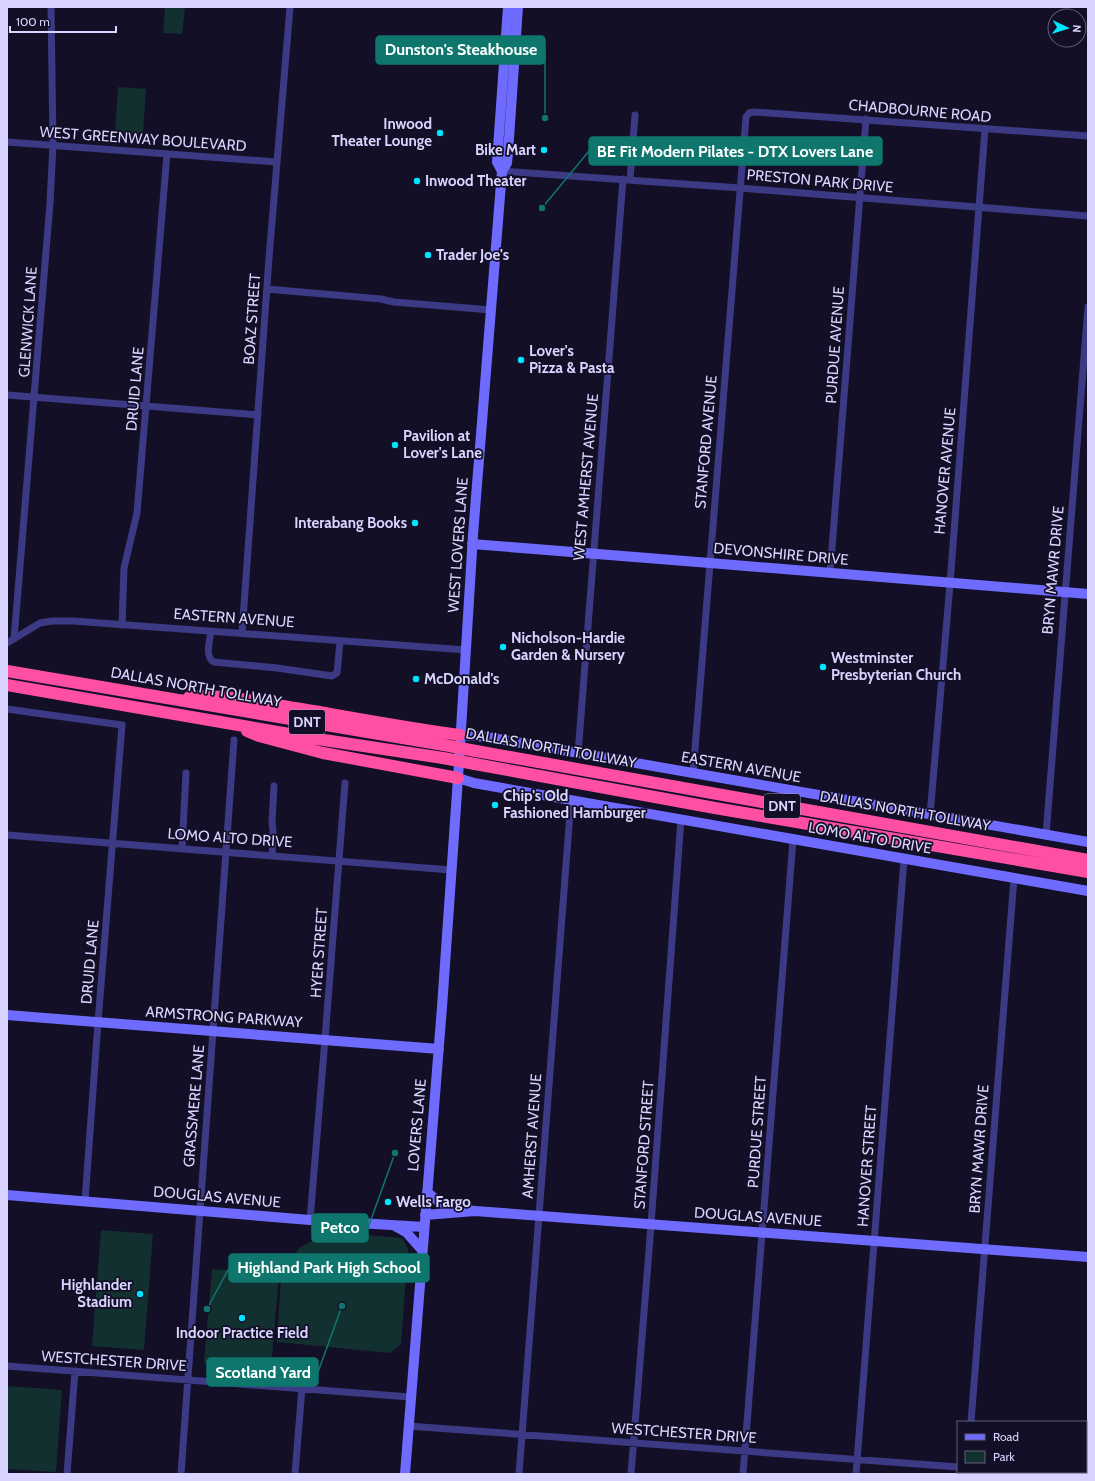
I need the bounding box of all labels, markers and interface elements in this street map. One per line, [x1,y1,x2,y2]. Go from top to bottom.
scale bar [10,8,116,34]
north arrow [1047,8,1087,48]
text: 100 m [16,14,50,29]
text: N [1070,24,1084,33]
callout: Dunston's Steakhouse [376,36,545,64]
text: Dunston's Steakhouse [385,40,537,59]
street label: CHADBOURNE ROAD [848,96,992,126]
place label: Inwood Theater Lounge [332,115,432,150]
street label: WEST GREENWAY BOULEVARD [39,123,247,155]
marker: Inwood Theater Lounge [435,128,445,138]
callout: BE Fit Modern Pilates - DTX Lovers Lane [589,137,882,165]
place label: Bike Mart [475,141,536,159]
text: BE Fit Modern Pilates - DTX Lovers Lane [597,142,873,161]
marker: Bike Mart [539,145,549,155]
street label: PRESTON PARK DRIVE [746,166,894,196]
place label: Inwood Theater [425,172,527,190]
marker: Inwood Theater [412,176,422,186]
place label: Trader Joe's [436,246,509,264]
marker: Trader Joe's [423,250,433,260]
street label: GLENWICK LANE [15,266,41,378]
street label: BOAZ STREET [240,273,264,365]
street label: PURDUE AVENUE [822,286,848,404]
place label: Lover's Pizza & Pasta [529,342,615,377]
street label: DRUID LANE [122,346,148,432]
marker: Lover's Pizza & Pasta [516,355,526,365]
street label: STANFORD AVENUE [691,374,721,510]
street label: WEST AMHERST AVENUE [570,393,602,561]
street label: HANOVER AVENUE [930,407,960,535]
place label: Pavilion at Lover's Lane [403,427,482,462]
marker: Pavilion at Lover's Lane [390,440,400,450]
street label: WEST LOVERS LANE [444,477,472,613]
street label: BRYN MAWR DRIVE [1038,505,1068,635]
place label: Interabang Books [294,514,407,532]
marker: Interabang Books [410,518,420,528]
street label: DEVONSHIRE DRIVE [713,539,849,569]
street label: EASTERN AVENUE [173,605,295,631]
place label: Nicholson-Hardie Garden & Nursery [511,629,626,664]
marker: Nicholson-Hardie Garden & Nursery [498,642,508,652]
place label: Westminster Presbyterian Church [831,649,961,684]
marker: Westminster Presbyterian Church [818,662,828,672]
street label: DALLAS NORTH TOLLWAY [109,663,283,711]
place label: McDonald's [424,670,499,688]
marker: McDonald's [411,674,421,684]
road number: DNT [289,710,325,734]
street label: DALLAS NORTH TOLLWAY [464,724,638,772]
street label: EASTERN AVENUE [680,748,802,786]
place label: Chip's Old Fashioned Hamburger [503,787,646,822]
street label: DALLAS NORTH TOLLWAY [818,787,992,835]
road number: DNT [764,794,800,818]
marker: Chip's Old Fashioned Hamburger [490,800,500,810]
street label: LOMO ALTO DRIVE [807,818,933,858]
street label: LOMO ALTO DRIVE [167,825,293,851]
street label: HYER STREET [307,907,331,999]
street label: DRUID LANE [77,919,103,1005]
street label: ARMSTRONG PARKWAY [145,1003,303,1031]
street label: GRASSMERE LANE [180,1044,208,1168]
street label: AMHERST AVENUE [519,1073,545,1199]
street label: PURDUE STREET [744,1075,770,1189]
street label: LOVERS LANE [404,1078,430,1172]
street label: STANFORD STREET [631,1080,657,1210]
street label: BRYN MAWR DRIVE [966,1084,992,1214]
street label: HANOVER STREET [854,1104,880,1228]
street label: DOUGLAS AVENUE [152,1182,282,1212]
place label: Wells Fargo [396,1193,471,1211]
marker: Wells Fargo [383,1197,393,1207]
street label: DOUGLAS AVENUE [694,1204,822,1230]
callout: Petco [312,1214,368,1242]
text: Petco [320,1218,360,1237]
callout: Highland Park High School [229,1254,429,1282]
text: Highland Park High School [237,1258,421,1277]
place label: Highlander Stadium [61,1276,132,1311]
marker: Highlander Stadium [135,1289,145,1299]
marker: Indoor Practice Field [237,1313,247,1323]
place label: Indoor Practice Field [176,1324,308,1342]
street label: WESTCHESTER DRIVE [41,1347,187,1375]
callout: Scotland Yard [207,1358,318,1386]
text: Scotland Yard [215,1363,311,1382]
street label: WESTCHESTER DRIVE [611,1419,757,1447]
legend [957,1421,1087,1473]
text: Road [993,1429,1019,1444]
text: Park [993,1449,1015,1464]

